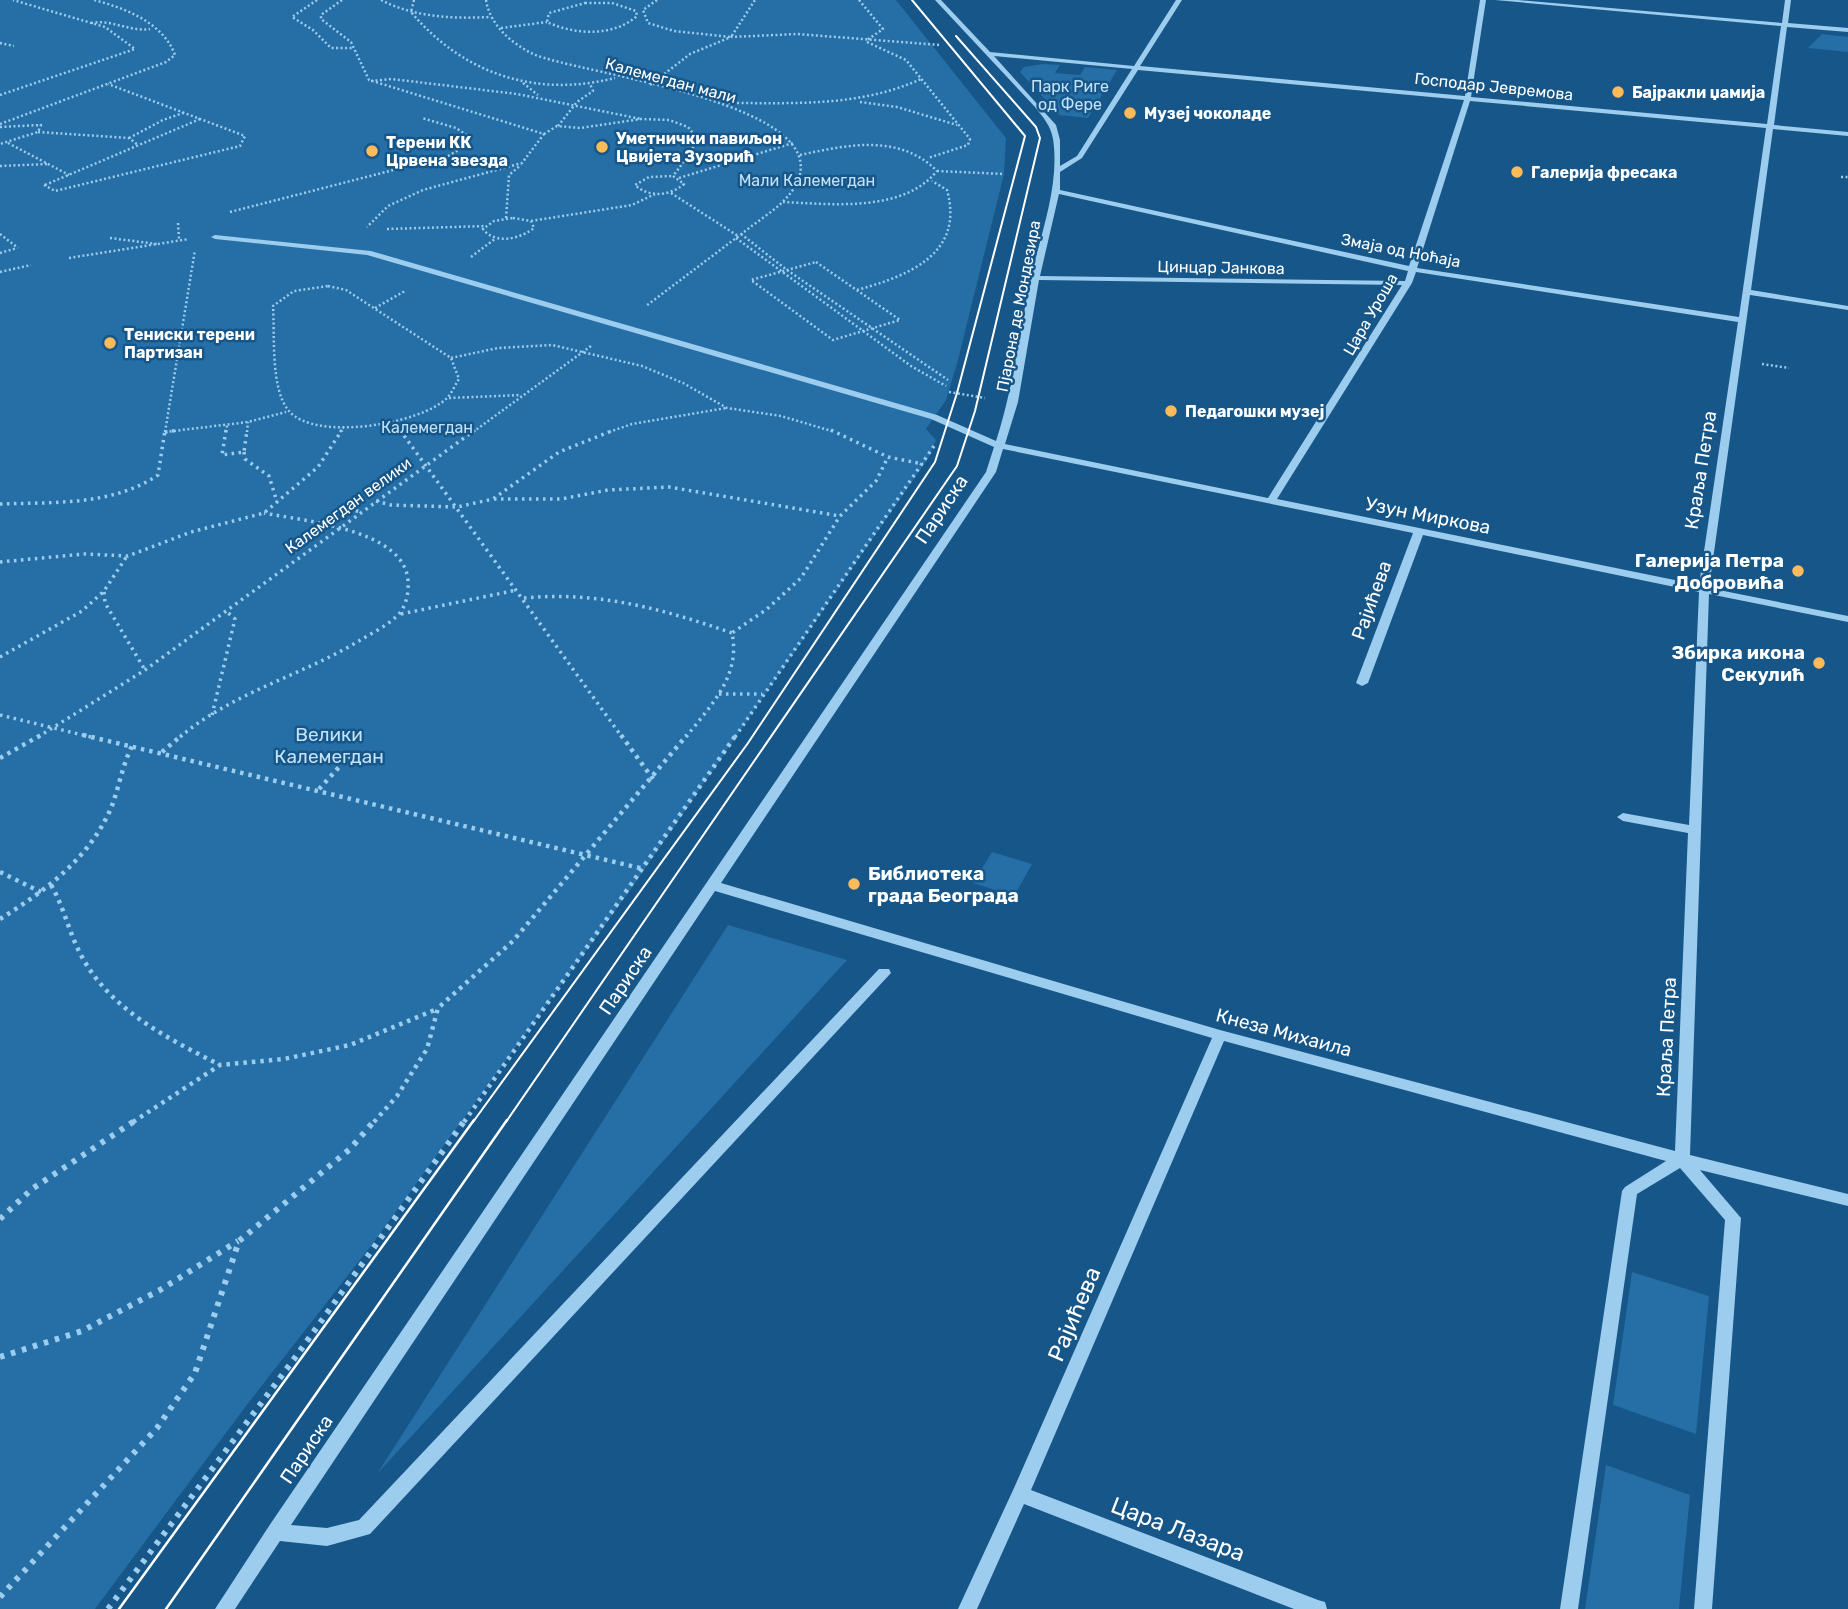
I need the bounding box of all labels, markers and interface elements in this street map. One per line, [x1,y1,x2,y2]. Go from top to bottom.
street label: Калемегдан мали [603,54,738,107]
street label: Господар Јевремова [1414,69,1574,104]
park label: Парк Риге од Фере [1031,77,1109,114]
place label: Бајракли џамија [1632,83,1765,102]
marker: Бајракли џамија [1610,84,1626,100]
place label: Музеј чоколаде [1144,104,1271,123]
marker: Музеј чоколаде [1122,105,1138,121]
place label: Уметнички павиљон Цвијета Зузорић [616,129,782,166]
place label: Терени КК Црвена звезда [386,133,508,170]
marker: Уметнички павиљон Цвијета Зузорић [594,139,610,155]
marker: Терени КК Црвена звезда [364,143,380,159]
place label: Галерија фресака [1531,163,1678,182]
marker: Галерија фресака [1509,164,1525,180]
park label: Мали Калемегдан [739,171,875,190]
street label: Пјарона де Мондезира [993,219,1044,394]
street label: Змаја од Ноћаја [1340,230,1462,271]
street label: Цинцар Јанкова [1157,257,1285,278]
street label: Цара Уроша [1339,270,1402,359]
place label: Тениски терени Партизан [124,325,255,362]
marker: Тениски терени Партизан [102,335,118,351]
place label: Педагошки музеј [1185,402,1324,421]
marker: Педагошки музеј [1163,403,1179,419]
street label: Краља Петра [1680,409,1721,531]
park label: Калемегдан [381,418,473,437]
street label: Калемегдан велики [281,453,415,558]
street label: Париска [910,470,973,548]
street label: Узун Миркова [1363,492,1493,539]
place label: Галерија Петра Добровића [1635,549,1784,594]
street label: Рајићева [1347,557,1396,643]
marker: Галерија Петра Добровића [1790,563,1806,579]
place label: Збирка икона Секулић [1672,641,1805,686]
marker: Збирка икона Секулић [1811,655,1827,671]
park label: Велики Калемегдан [274,723,384,768]
place label: Библиотека града Београда [868,862,1019,907]
marker: Библиотека града Београда [846,876,862,892]
street label: Париска [594,941,657,1019]
street label: Краља Петра [1652,977,1681,1097]
street label: Кнеза Михаила [1213,1003,1354,1062]
street label: Рајићева [1042,1263,1106,1365]
street label: Париска [275,1410,338,1488]
street label: Цара Лазара [1107,1491,1249,1567]

